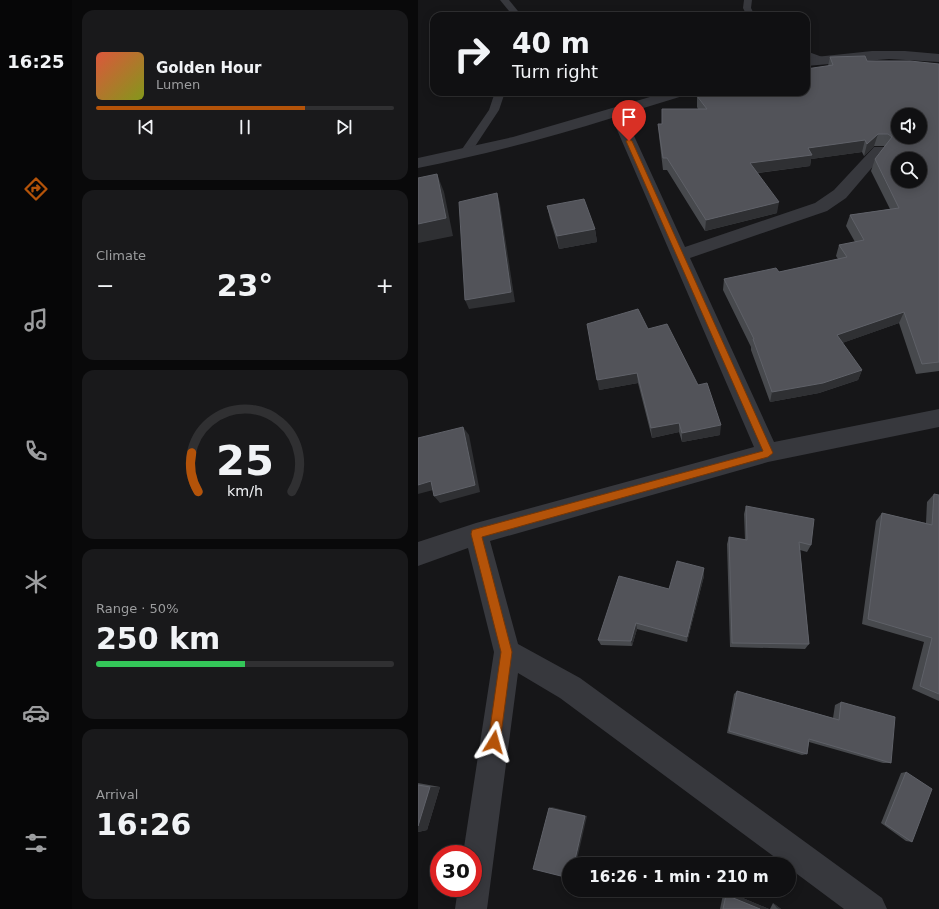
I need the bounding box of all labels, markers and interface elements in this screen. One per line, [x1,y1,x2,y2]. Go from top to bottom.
text: 40 m [512,27,590,60]
icon: right [446,28,498,80]
text: 16:25 [7,51,65,72]
text: Golden Hour [156,59,262,77]
text: Turn right [512,61,598,82]
text: Lumen [156,77,200,92]
pin [612,100,646,141]
icon: arrive [618,106,640,128]
map controls [891,108,927,188]
button: sound [891,108,927,144]
icon: previous [135,116,157,138]
icon: pause [234,116,256,138]
icon: next [333,116,355,138]
button: search [891,152,927,188]
icon: directions [22,175,50,203]
text: Climate [96,248,146,263]
text: 23° [217,268,273,303]
text: − [96,273,114,298]
text: + [376,273,394,298]
icon: music [22,306,50,334]
text: 25 [216,436,274,485]
icon: phone [22,437,50,465]
text: km/h [227,483,263,499]
icon: climate [22,568,50,596]
text: Range · 50% [96,601,179,616]
text: 250 km [96,621,220,656]
icon: car [22,699,50,727]
position arrow [473,721,515,763]
text: Arrival [96,787,138,802]
text: 16:26 [96,807,192,842]
icon: filters [22,829,50,857]
speed limit sign: 30 [430,845,482,897]
text: 16:26 · 1 min · 210 m [589,868,769,886]

